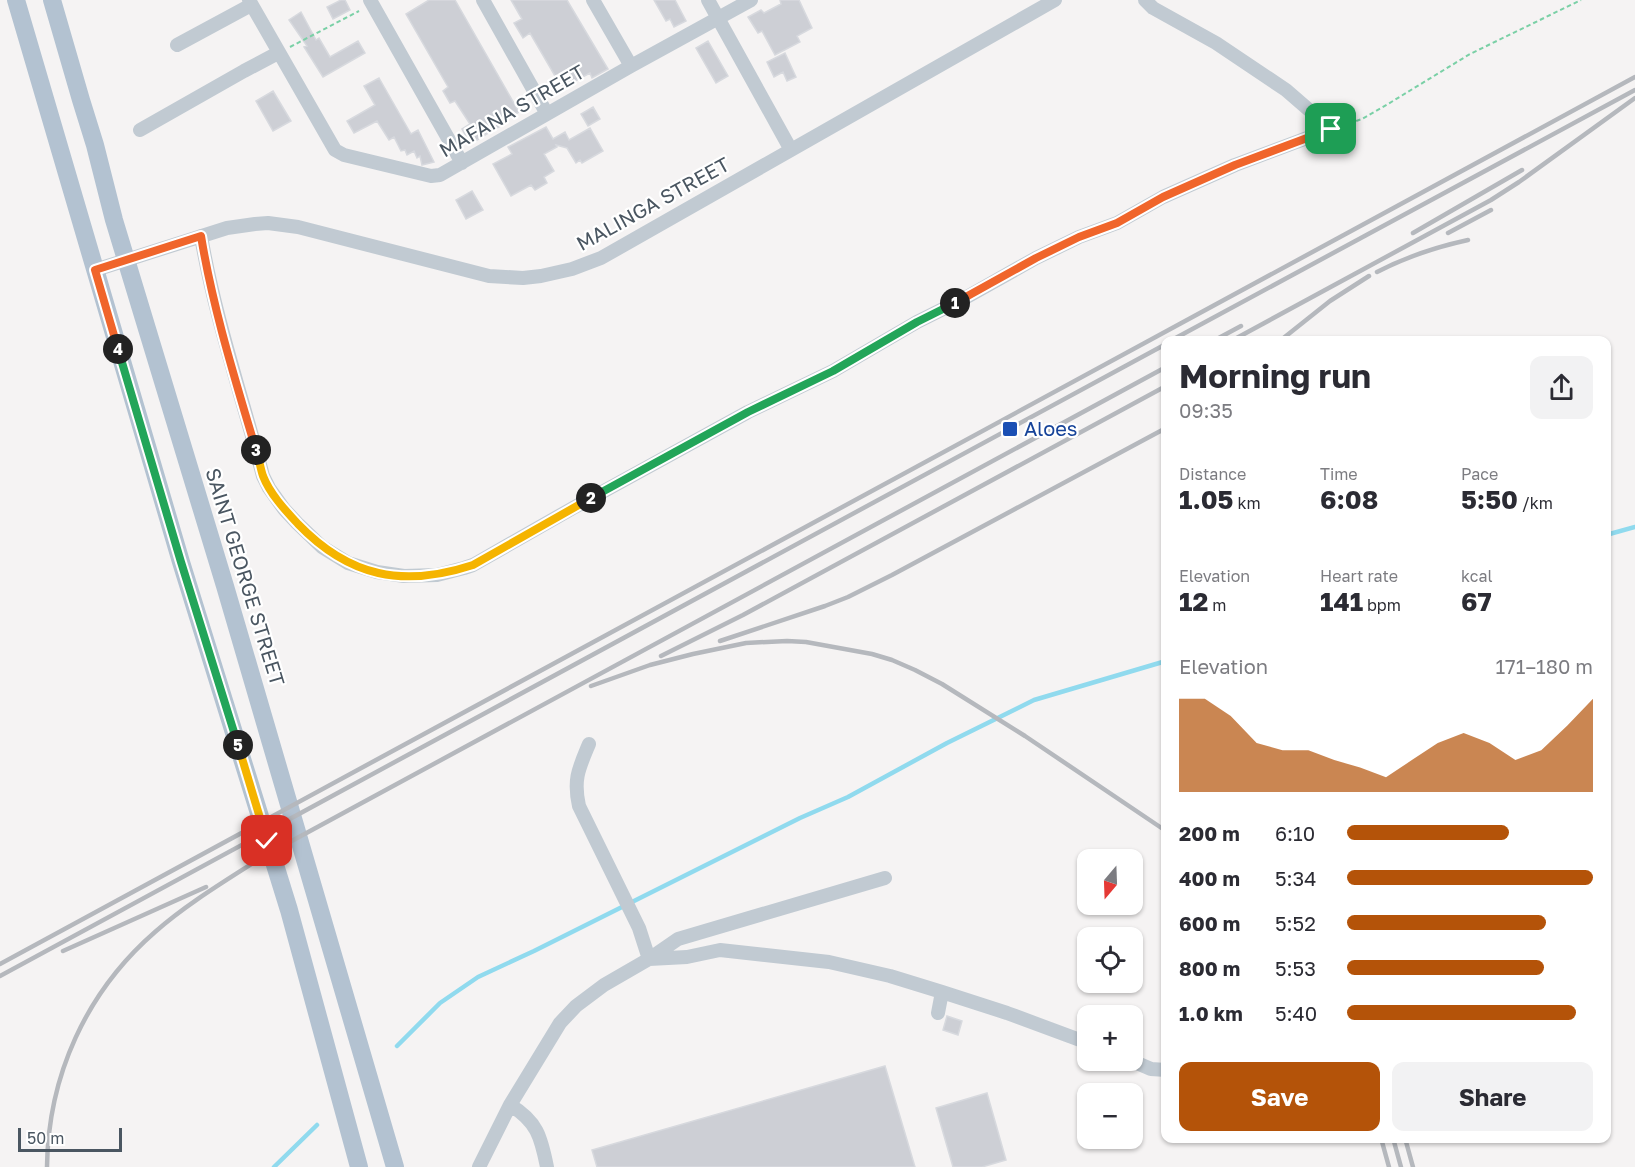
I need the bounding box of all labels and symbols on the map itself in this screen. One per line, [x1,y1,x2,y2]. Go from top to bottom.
street label: MAFANA STREET [435,59,588,162]
pin [1305,103,1356,154]
street label: MALINGA STREET [572,151,733,255]
pin: 1 [940,288,970,318]
pin: 4 [103,334,133,364]
place label: Aloes [1024,416,1077,440]
marker: Aloes [1001,420,1019,438]
pin: 3 [241,435,271,465]
street label: SAINT GEORGE STREET [201,465,291,688]
pin: 2 [576,483,606,513]
pin: 5 [223,730,253,760]
pin [241,815,292,866]
north arrow [1077,849,1143,915]
scale bar [18,1125,122,1152]

